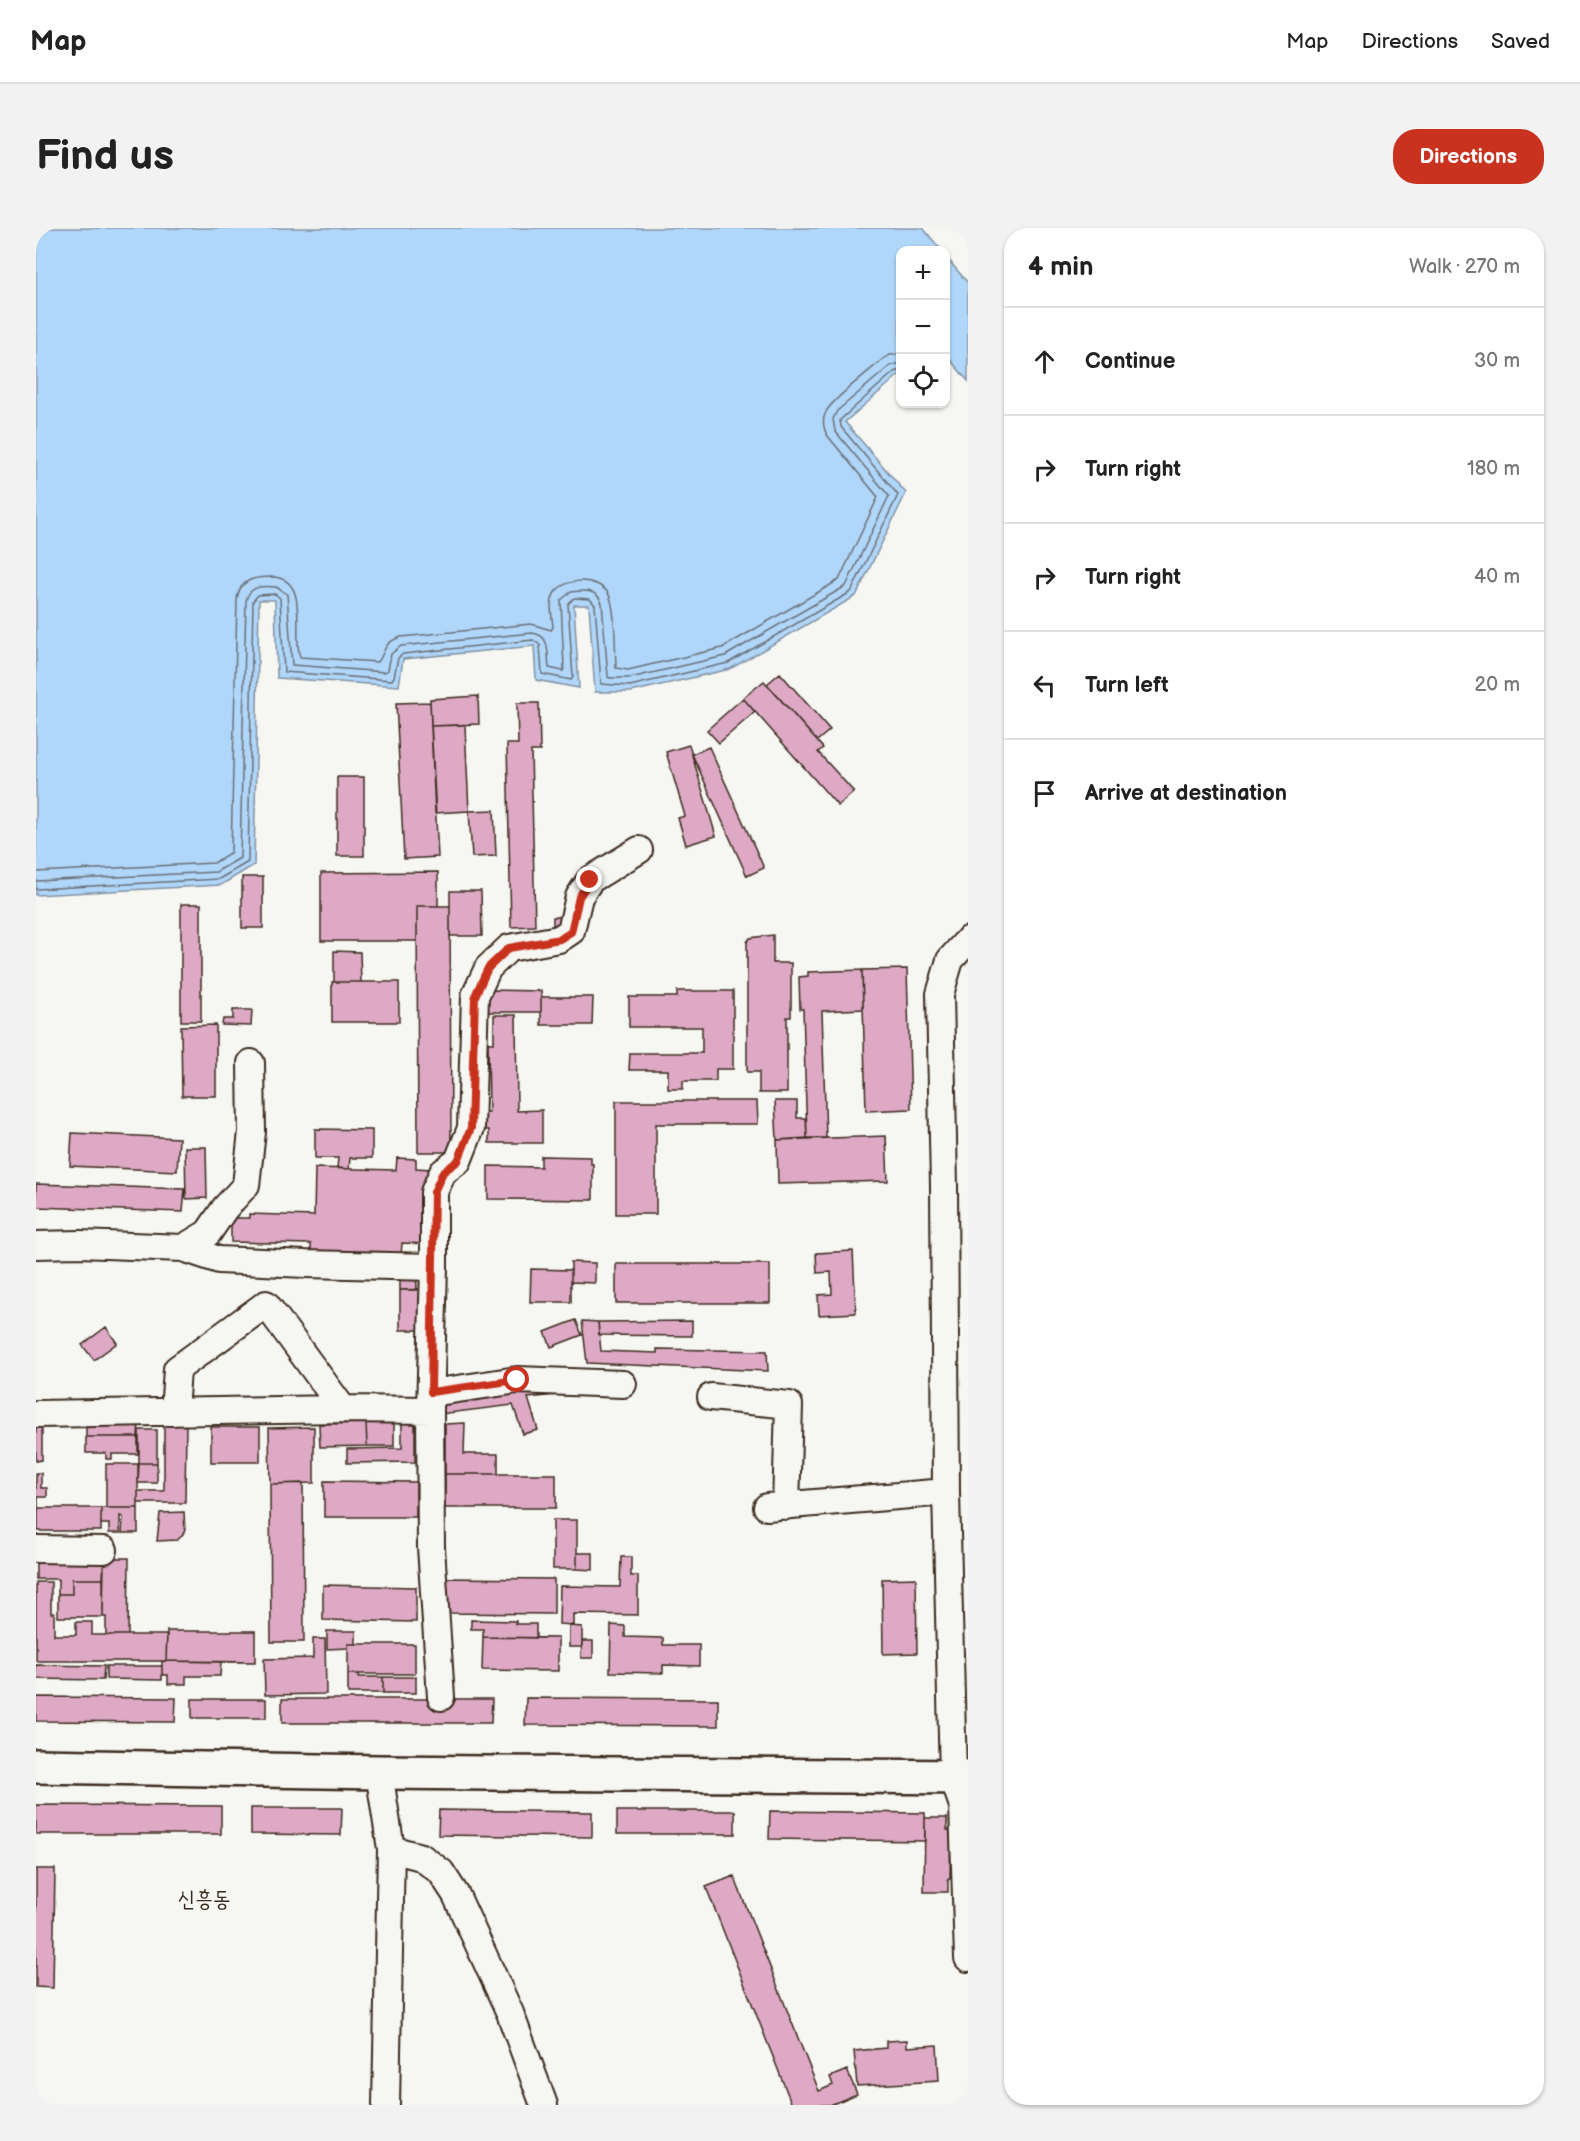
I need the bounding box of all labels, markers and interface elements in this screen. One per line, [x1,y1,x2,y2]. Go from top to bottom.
text: Map [30,25,86,58]
text: Map [1286,29,1329,54]
text: Directions [1362,29,1458,54]
text: Saved [1491,29,1550,54]
button: Directions [1393,129,1544,184]
text: Find us [36,131,174,182]
map controls [896,246,950,408]
button: + [896,246,950,300]
text: 4 min [1028,252,1093,283]
text: Walk · 270 m [1409,255,1520,279]
button: − [896,300,950,354]
icon: ahead [1028,345,1061,378]
text: Continue [1085,348,1175,375]
text: 30 m [1474,349,1520,373]
button: locate [896,354,950,408]
icon: right [1028,453,1061,486]
text: Turn right [1085,456,1181,483]
text: 180 m [1467,457,1520,481]
icon: right [1028,561,1061,594]
text: Turn right [1085,564,1181,591]
text: 40 m [1474,565,1520,589]
icon: left [1028,669,1061,702]
text: Turn left [1085,672,1169,699]
text: 20 m [1475,673,1520,697]
icon: arrive [1028,777,1061,810]
text: Arrive at destination [1085,780,1287,807]
route end [576,866,602,892]
route start [503,1366,529,1392]
district label: 신흥동 [177,1886,231,1913]

